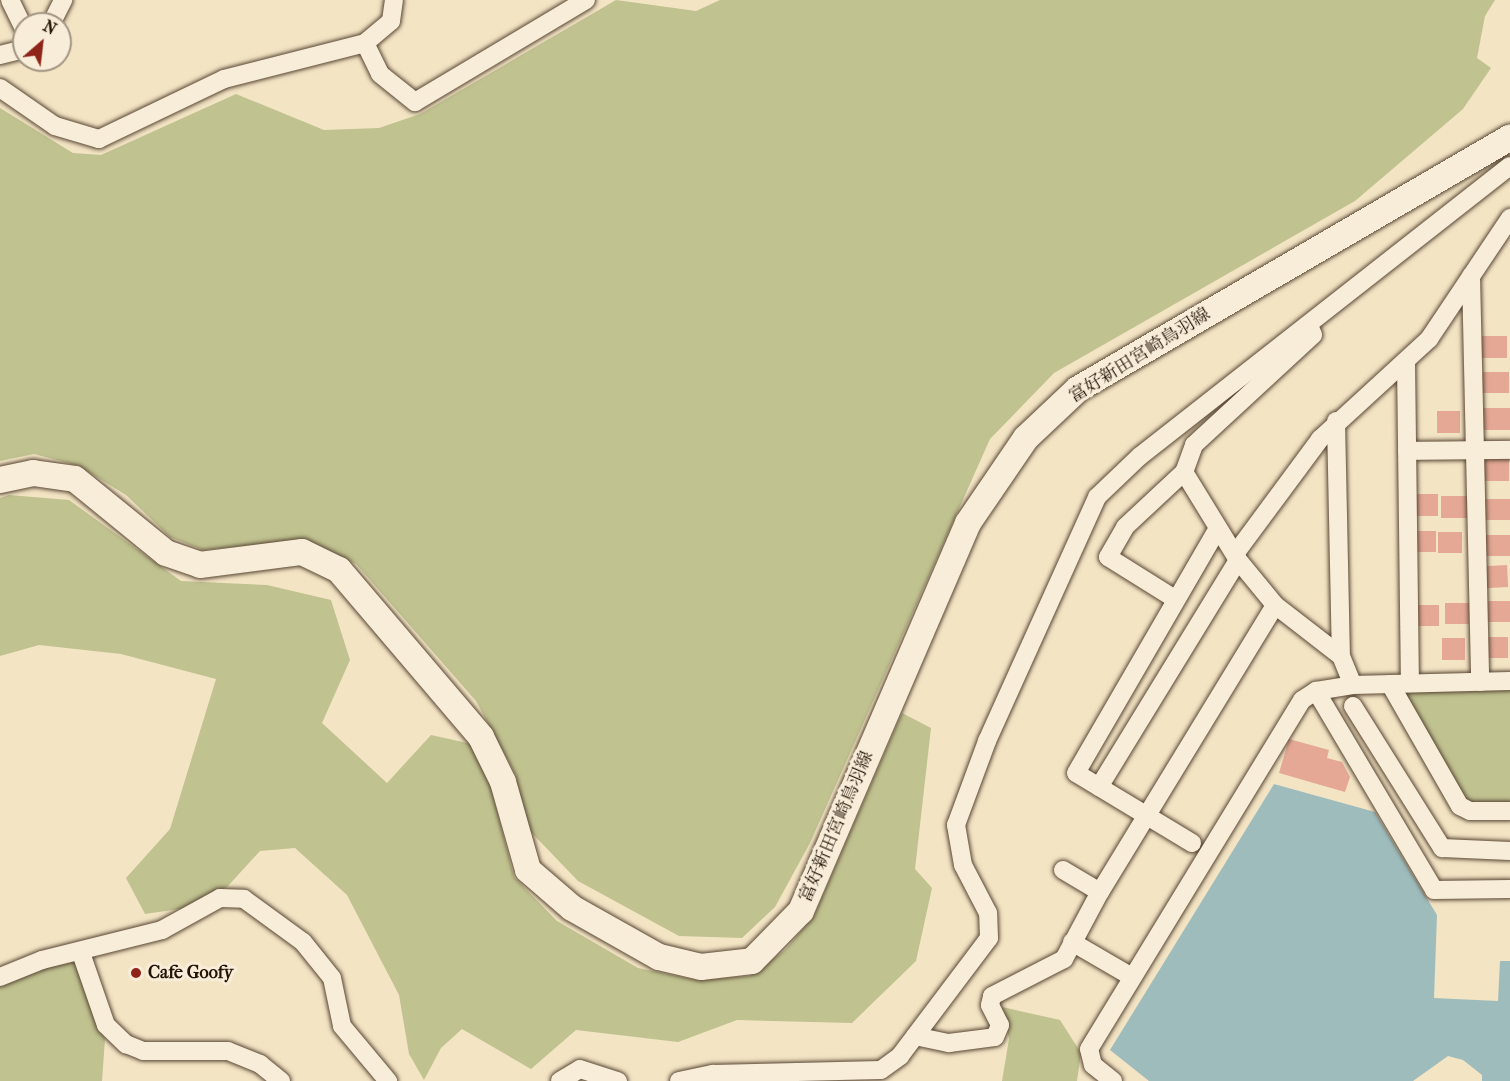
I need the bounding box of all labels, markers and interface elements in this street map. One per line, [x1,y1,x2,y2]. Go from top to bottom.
north arrow [12,12,72,72]
text: N [40,16,60,39]
street label: 富好新田宮崎鳥羽線 [1066,304,1214,408]
street label: 富好新田宮崎鳥羽線 [795,748,879,906]
place label: Cafe Goofy [148,962,233,984]
marker: Cafe Goofy [129,966,143,980]

